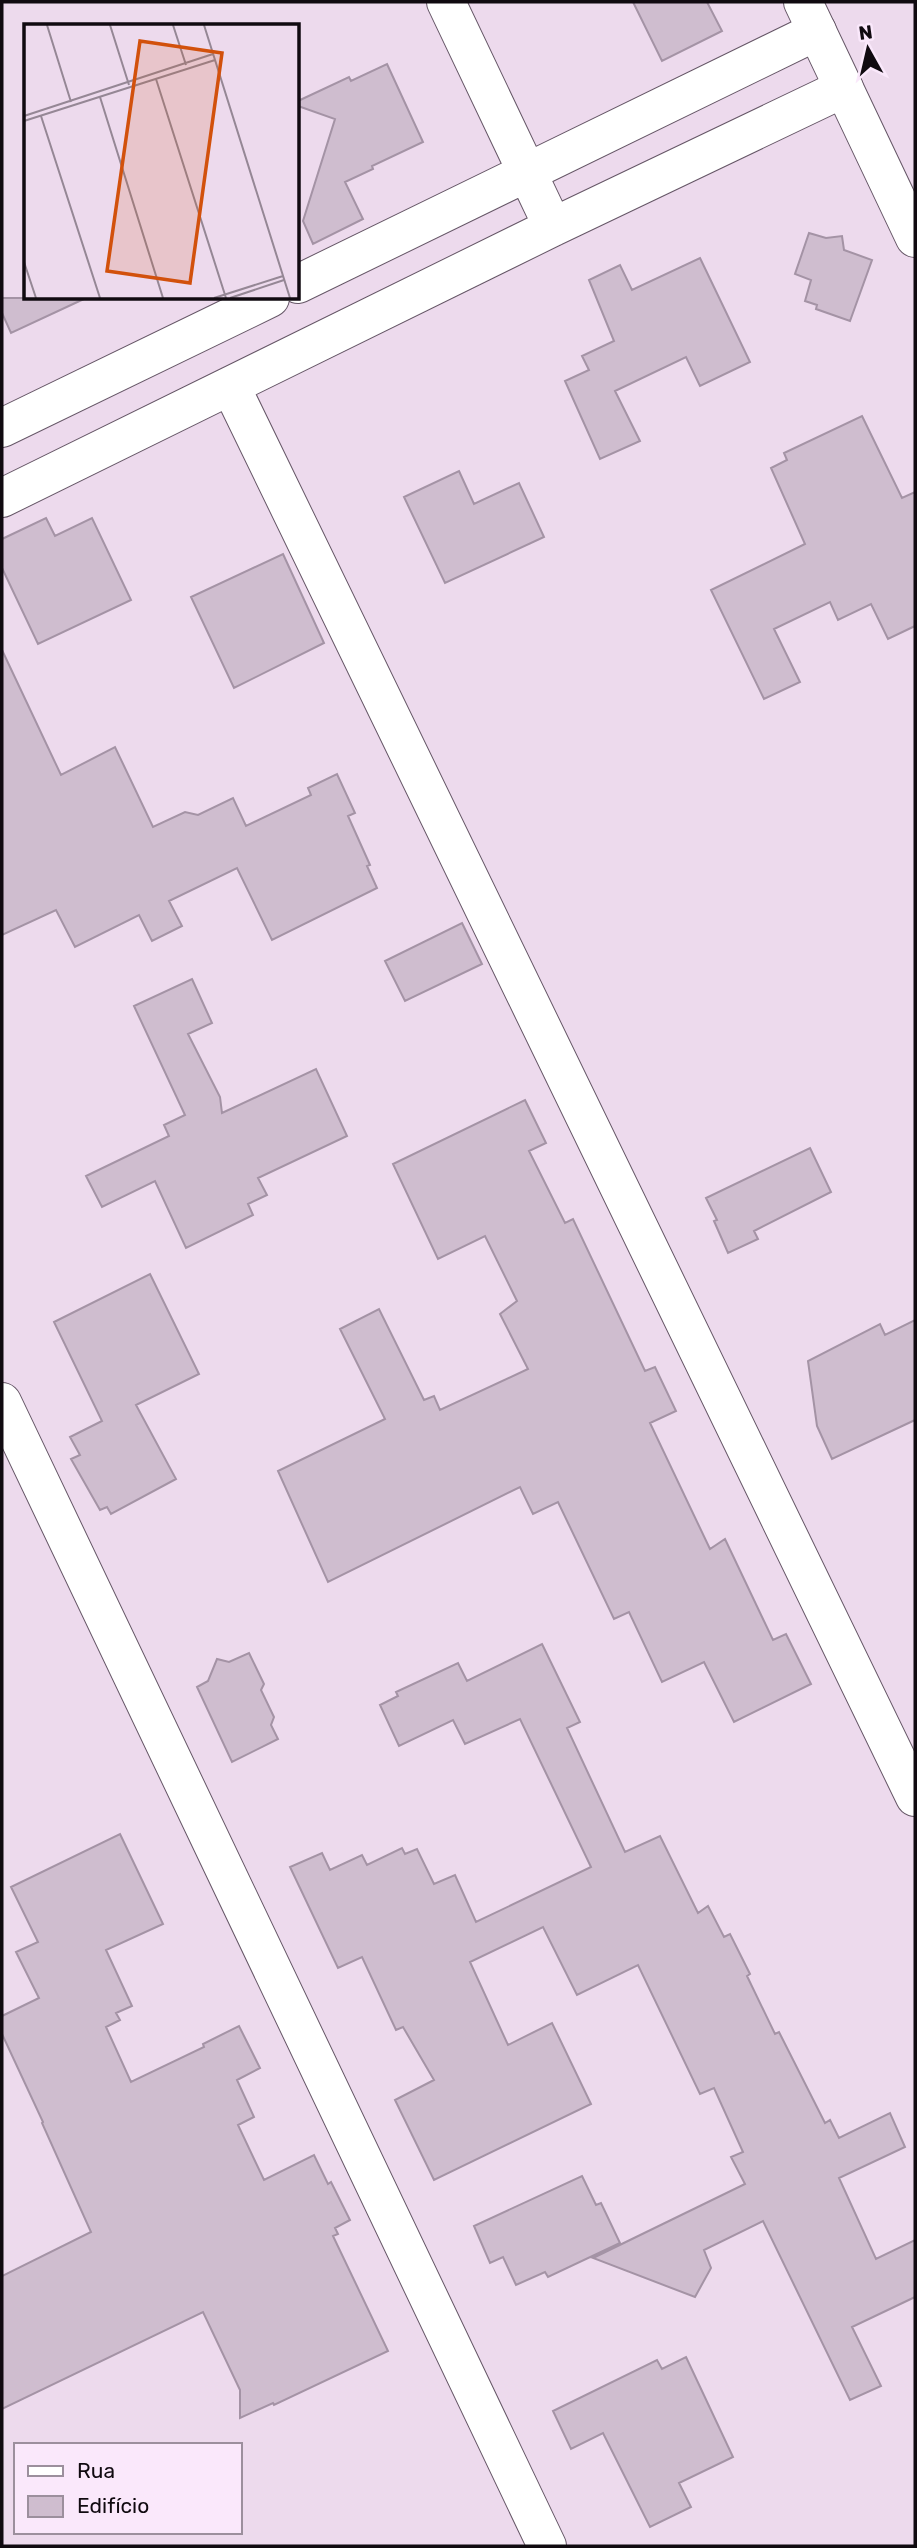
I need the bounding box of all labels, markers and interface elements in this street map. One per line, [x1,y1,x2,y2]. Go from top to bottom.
north arrow [833,14,903,84]
text: N [857,20,874,45]
inset map [24,24,299,299]
legend [14,2443,242,2534]
text: Rua [77,2458,115,2483]
text: Edifício [77,2493,149,2518]

